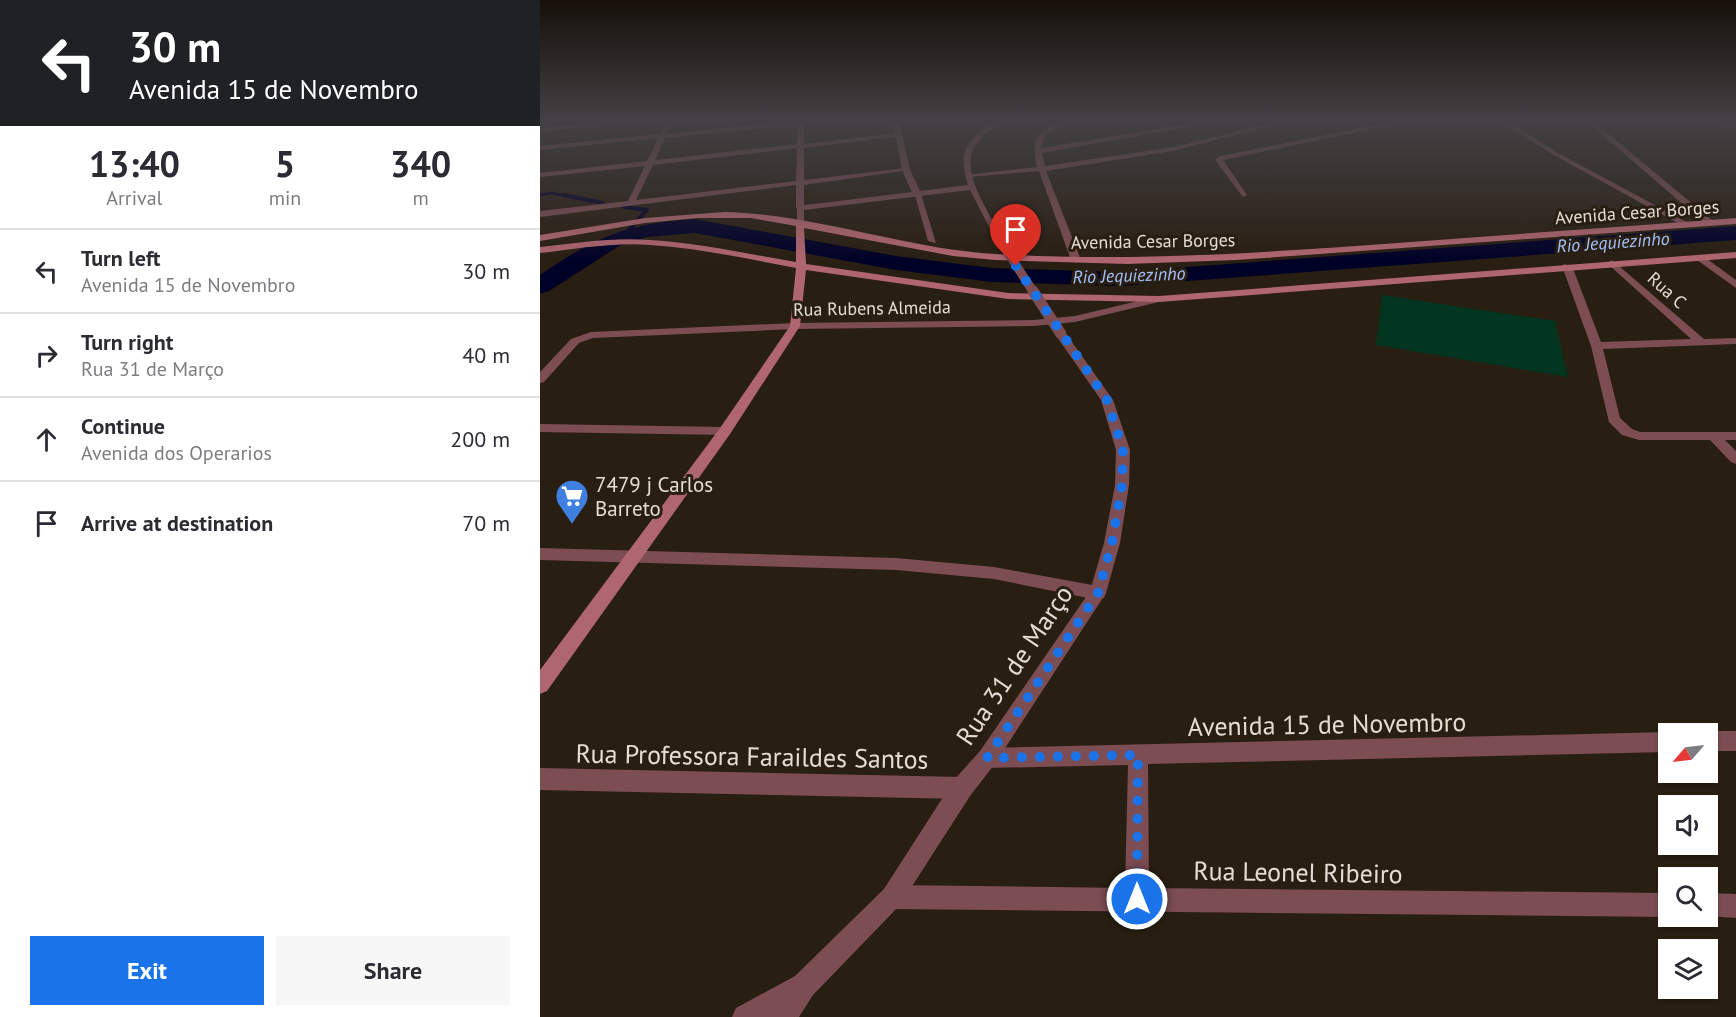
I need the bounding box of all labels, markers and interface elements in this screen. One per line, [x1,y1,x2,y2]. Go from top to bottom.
text: 30 m [129,19,221,74]
icon: left [30,24,108,102]
text: Avenida 15 de Novembro [129,72,418,106]
text: 13:40 [89,140,180,187]
text: 5 [275,140,295,187]
text: 340 [390,140,451,187]
text: Arrival [106,185,162,211]
text: min [269,185,301,211]
text: m [413,185,429,211]
street label: Avenida Cesar Borges [1554,195,1720,229]
pin [990,204,1041,266]
icon: arrive [999,213,1032,246]
water label: Rio Jequiezinho [1556,227,1670,257]
street label: Avenida Cesar Borges [1071,228,1235,254]
text: Turn left [81,244,161,272]
icon: left [30,255,63,288]
text: 30 m [462,257,510,285]
water label: Rio Jequiezinho [1072,262,1186,288]
street label: Rua C [1643,267,1691,313]
text: Avenida 15 de Novembro [81,272,295,298]
street label: Rua Rubens Almeida [793,295,951,321]
text: Turn right [81,328,173,356]
icon: right [30,339,63,372]
text: 40 m [462,341,510,369]
text: Rua 31 de Março [81,356,224,382]
text: Continue [81,412,165,440]
icon: ahead [30,423,63,456]
text: 200 m [450,425,510,453]
text: Avenida dos Operarios [81,440,272,466]
place label: 7479 j Carlos Barreto [595,471,713,522]
supermarket icon: 7479 j Carlos Barreto [554,478,590,525]
icon: arrive [30,507,63,540]
text: Arrive at destination [81,509,273,537]
text: 70 m [462,509,510,537]
street label: Rua 31 de Março [948,579,1080,751]
street label: Avenida 15 de Novembro [1187,705,1467,743]
north arrow [1658,723,1718,783]
map controls [1658,723,1718,999]
street label: Rua Professora Faraildes Santos [575,736,929,776]
button: sound [1658,795,1718,855]
street label: Rua Leonel Ribeiro [1193,854,1403,890]
position arrow [1105,867,1169,931]
button: search [1658,867,1718,927]
button: Exit [30,936,264,1005]
button: Share [276,936,510,1005]
button: layers [1658,939,1718,999]

